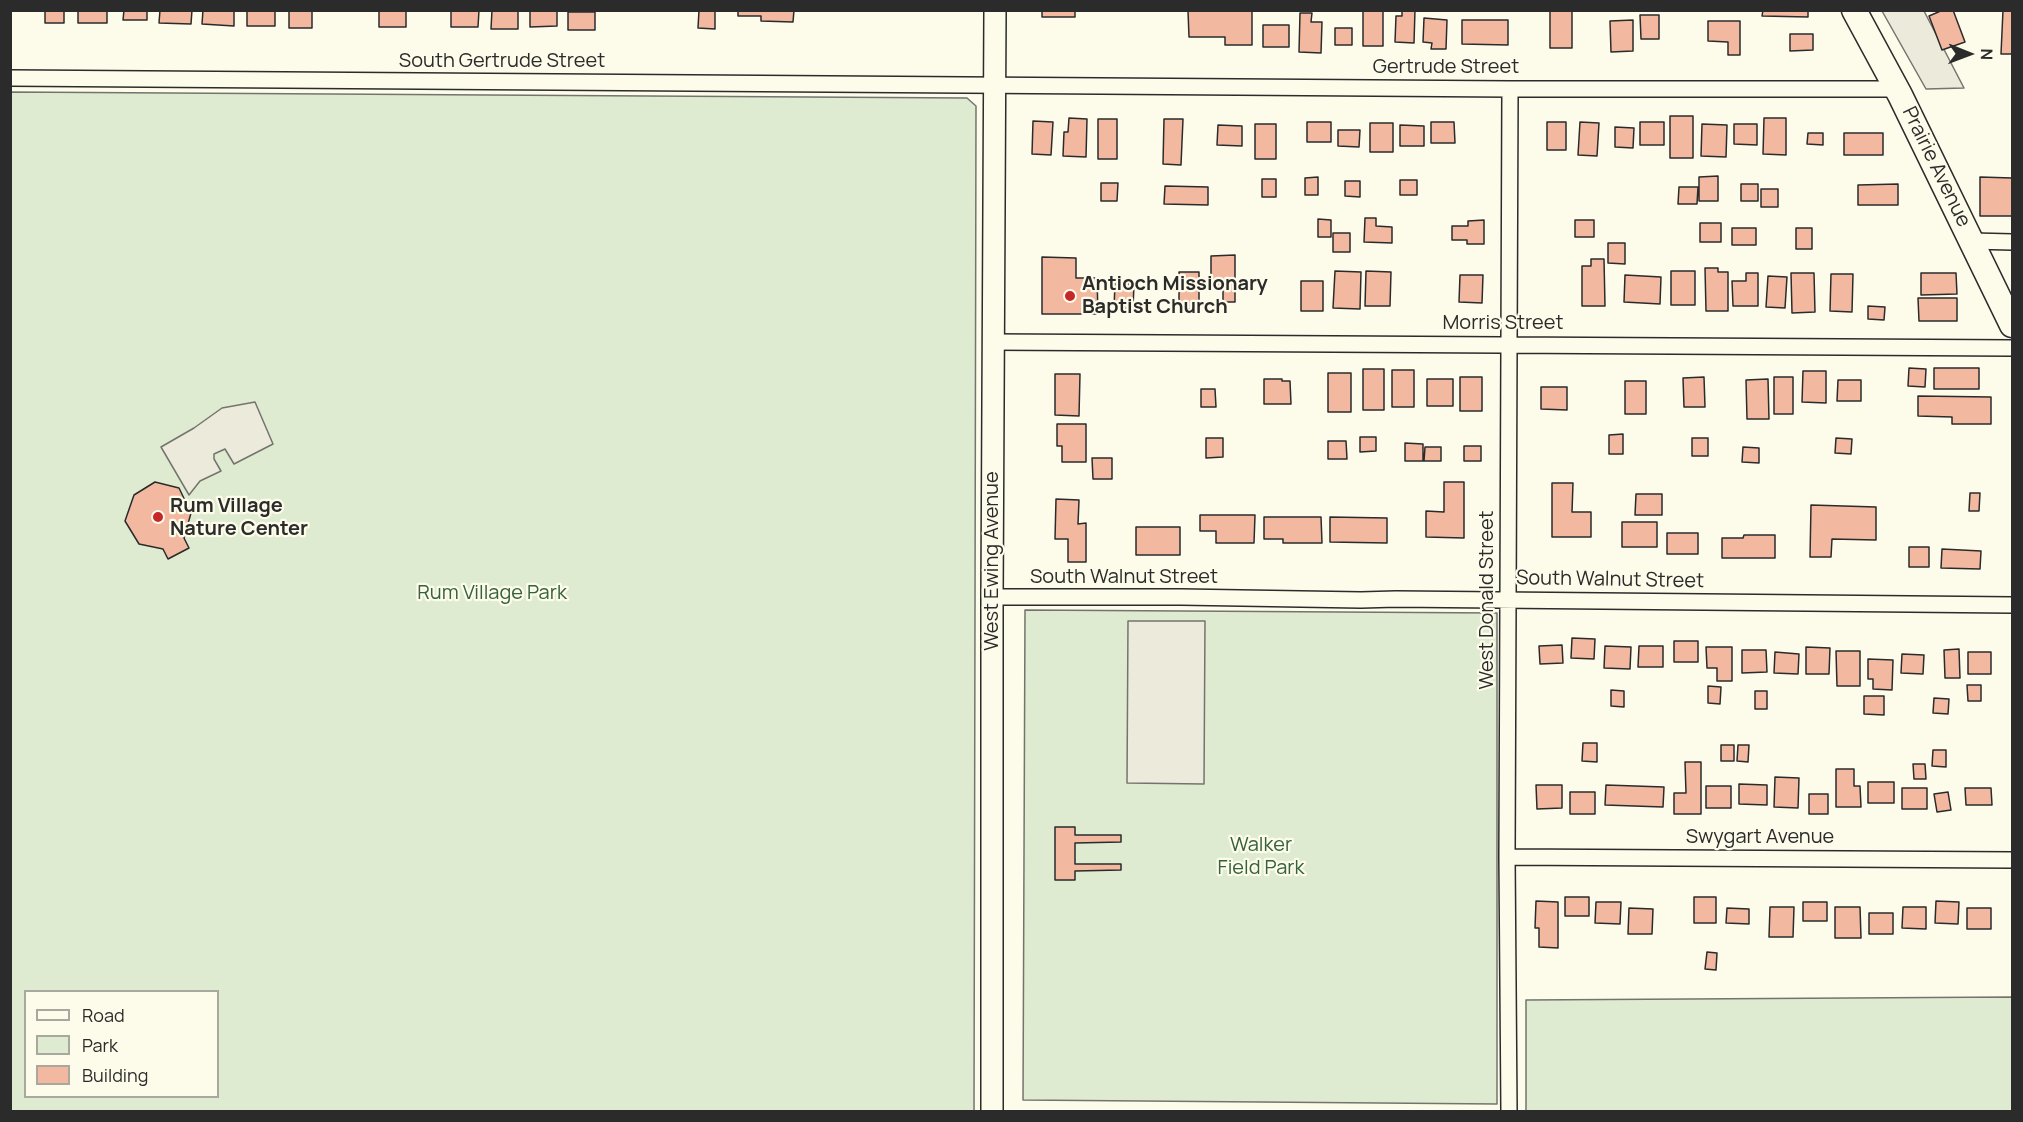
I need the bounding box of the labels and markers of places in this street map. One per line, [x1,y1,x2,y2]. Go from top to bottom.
place label: Antioch Missionary Baptist Church [1082,272,1268,319]
marker: Antioch Missionary Baptist Church [1063,289,1077,303]
place label: Rum Village Nature Center [170,494,308,541]
marker: Rum Village Nature Center [151,510,165,524]

